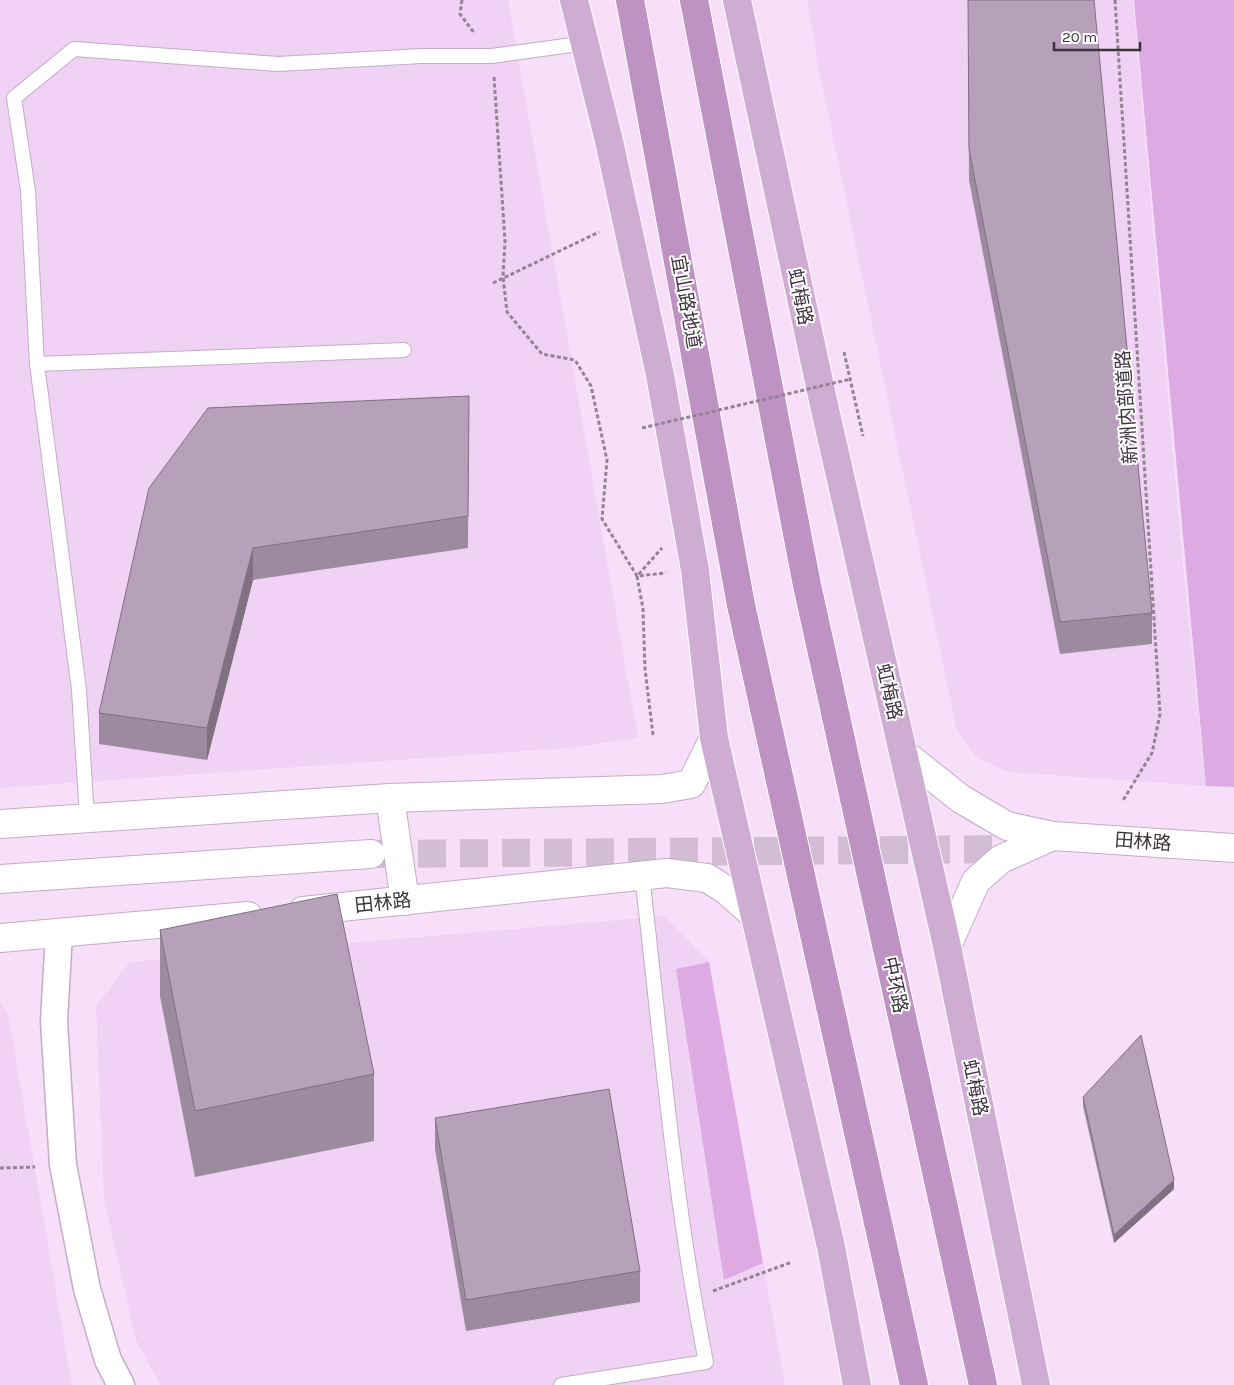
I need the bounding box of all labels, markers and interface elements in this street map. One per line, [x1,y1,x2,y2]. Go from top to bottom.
scale bar [1054,20,1140,52]
text: 20 m [1062,28,1097,46]
street label: 宜山路地道 [667,253,705,351]
street label: 虹梅路 [783,267,817,327]
street label: 新洲内部道路 [1112,349,1142,465]
street label: 虹梅路 [872,662,906,722]
street label: 田林路 [1114,829,1172,855]
street label: 田林路 [353,889,413,917]
street label: 中环路 [878,955,912,1015]
street label: 虹梅路 [958,1058,992,1118]

